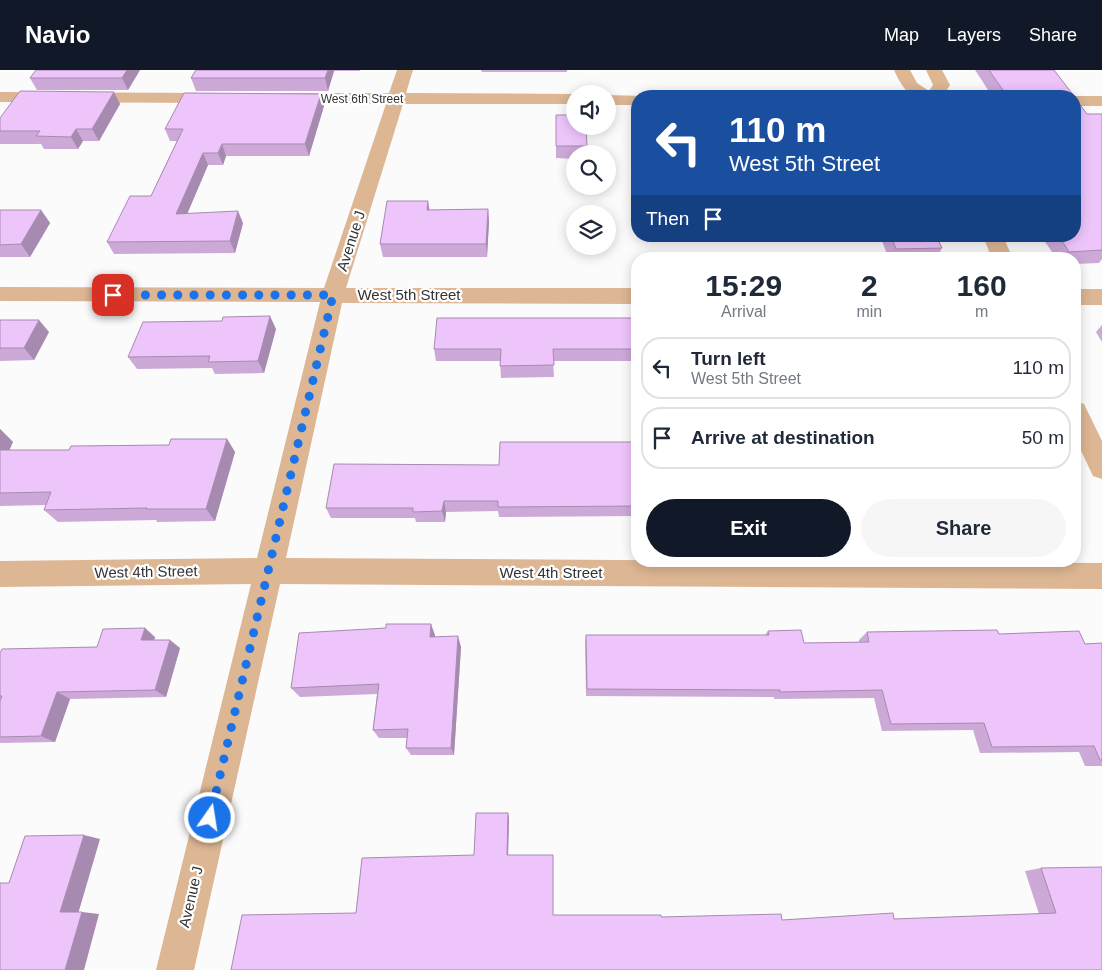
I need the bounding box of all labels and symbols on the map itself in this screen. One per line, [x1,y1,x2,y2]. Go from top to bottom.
street label: West 6th Street [321,92,404,106]
street label: Avenue J [333,209,368,273]
pin [92,274,134,316]
street label: West 5th Street [357,286,461,303]
street label: West 4th Street [94,562,199,581]
street label: West 4th Street [499,564,603,581]
position arrow [183,791,235,843]
street label: Avenue J [175,865,206,929]

